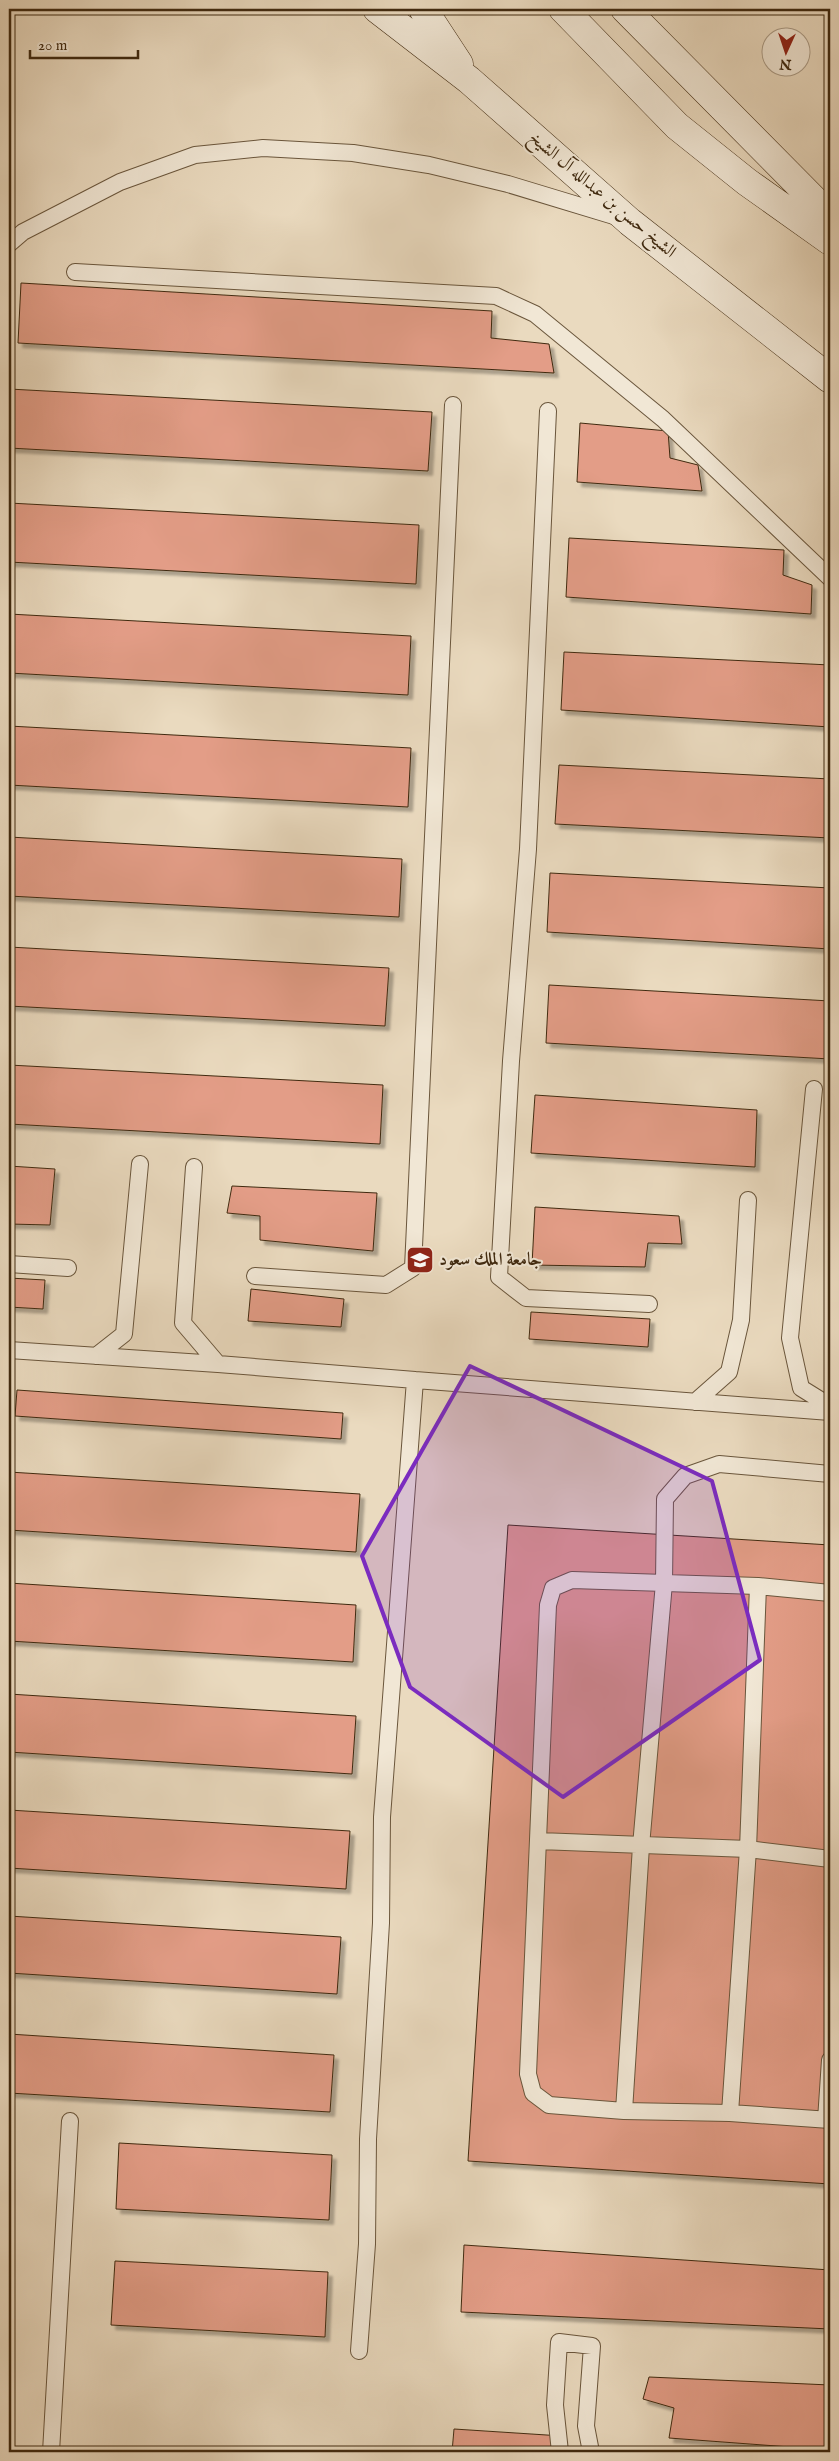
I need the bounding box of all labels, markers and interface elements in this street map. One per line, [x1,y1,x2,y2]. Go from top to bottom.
scale bar [30,28,138,60]
north arrow [762,28,812,78]
text: 20 m [38,36,68,55]
text: N [779,55,793,73]
street label: الشيخ حسن بن عبدالله آل الشيخ [521,126,681,266]
school or university icon: جامعة الملك سعود [405,1245,435,1275]
place label: جامعة الملك سعود [439,1249,542,1272]

